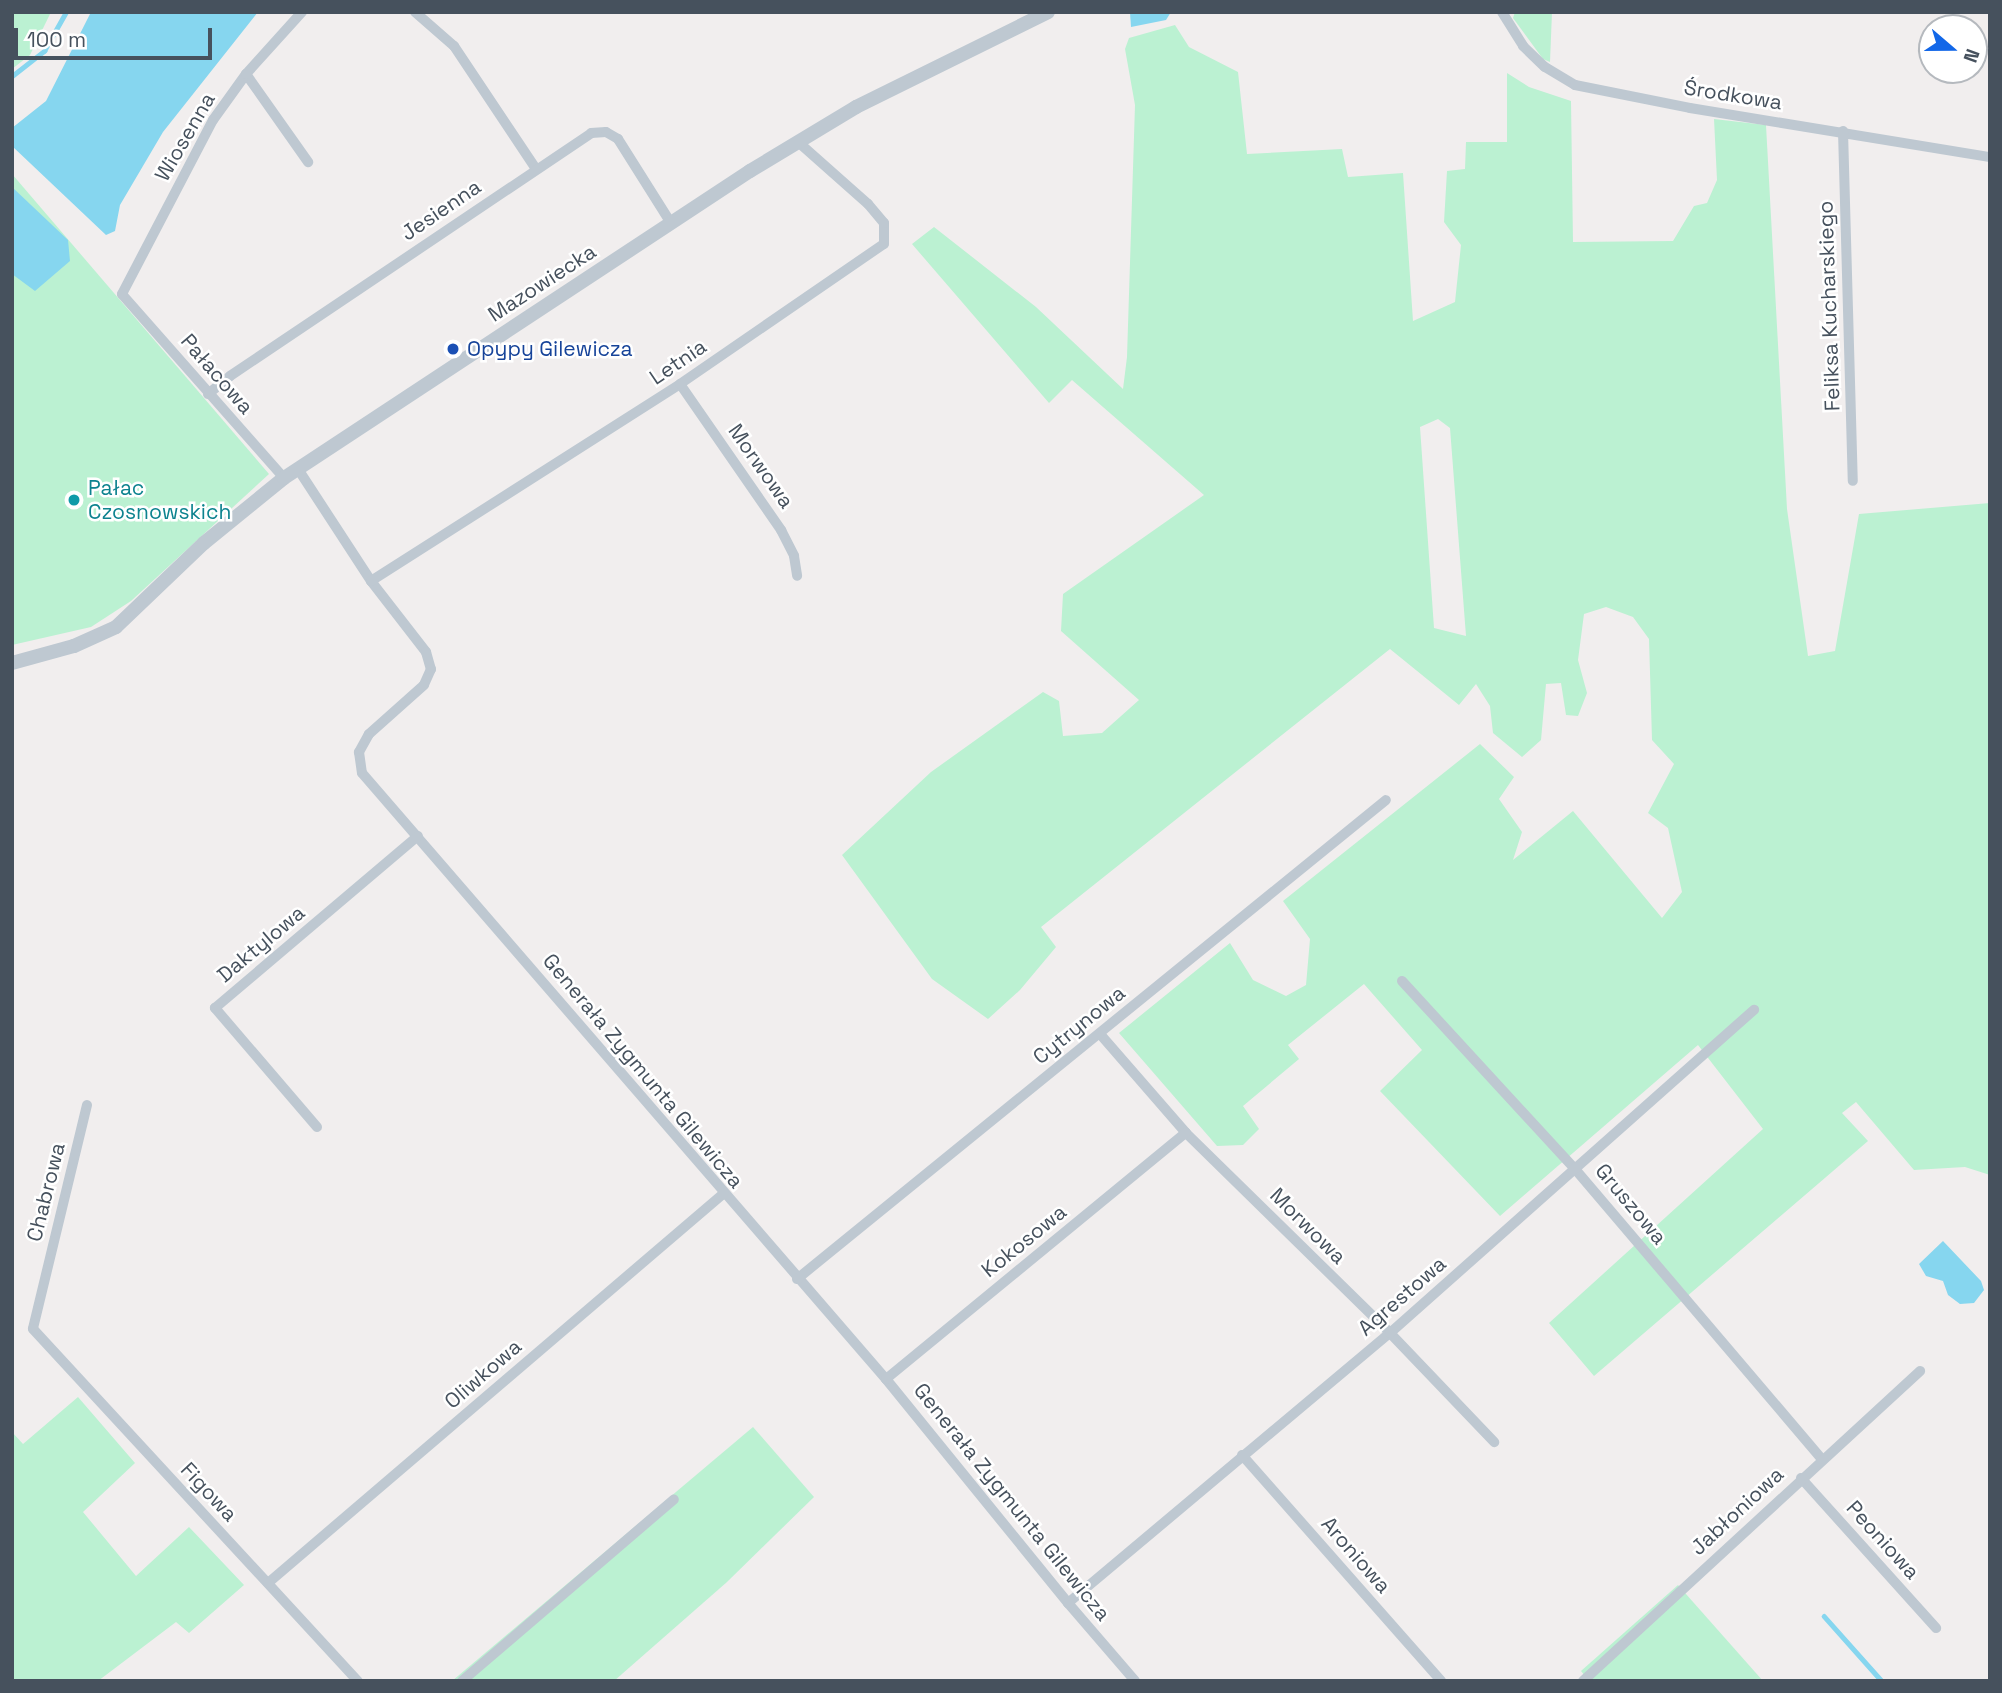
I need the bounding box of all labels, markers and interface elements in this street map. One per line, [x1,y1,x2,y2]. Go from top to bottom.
scale bar [18,14,215,58]
north arrow [1918,14,1988,84]
text: 100 m [27,26,86,53]
text: N [1957,45,1985,66]
street label: Środkowa [1682,75,1784,115]
street label: Wiosenna [150,88,220,186]
street label: Jesienna [396,174,486,246]
street label: Feliksa Kucharskiego [1813,200,1845,412]
street label: Mazowiecka [483,239,601,327]
street label: Pałacowa [175,329,259,419]
street label: Letnia [645,334,711,390]
place label: Opypy Gilewicza [467,336,633,362]
marker: Opypy Gilewicza [445,341,461,357]
street label: Morwowa [723,419,799,513]
place label: Pałac Czosnowskich [88,475,231,525]
marker: Pałac Czosnowskich [66,492,82,508]
street label: Daktylowa [212,900,310,988]
street label: Generała Zygmunta Gilewicza [537,949,749,1193]
street label: Cytrynowa [1028,980,1130,1070]
street label: Chabrowa [22,1140,70,1244]
street label: Gruszowa [1590,1158,1672,1250]
street label: Morwowa [1265,1183,1351,1269]
street label: Kokosowa [977,1199,1071,1283]
street label: Agrestowa [1353,1251,1451,1341]
street label: Oliwkowa [439,1334,527,1414]
street label: Generała Zygmunta Gilewicza [908,1378,1116,1626]
street label: Figowa [175,1457,243,1527]
street label: Jabłoniowa [1685,1462,1789,1560]
street label: Peoniowa [1841,1495,1925,1585]
street label: Aroniowa [1316,1512,1396,1598]

